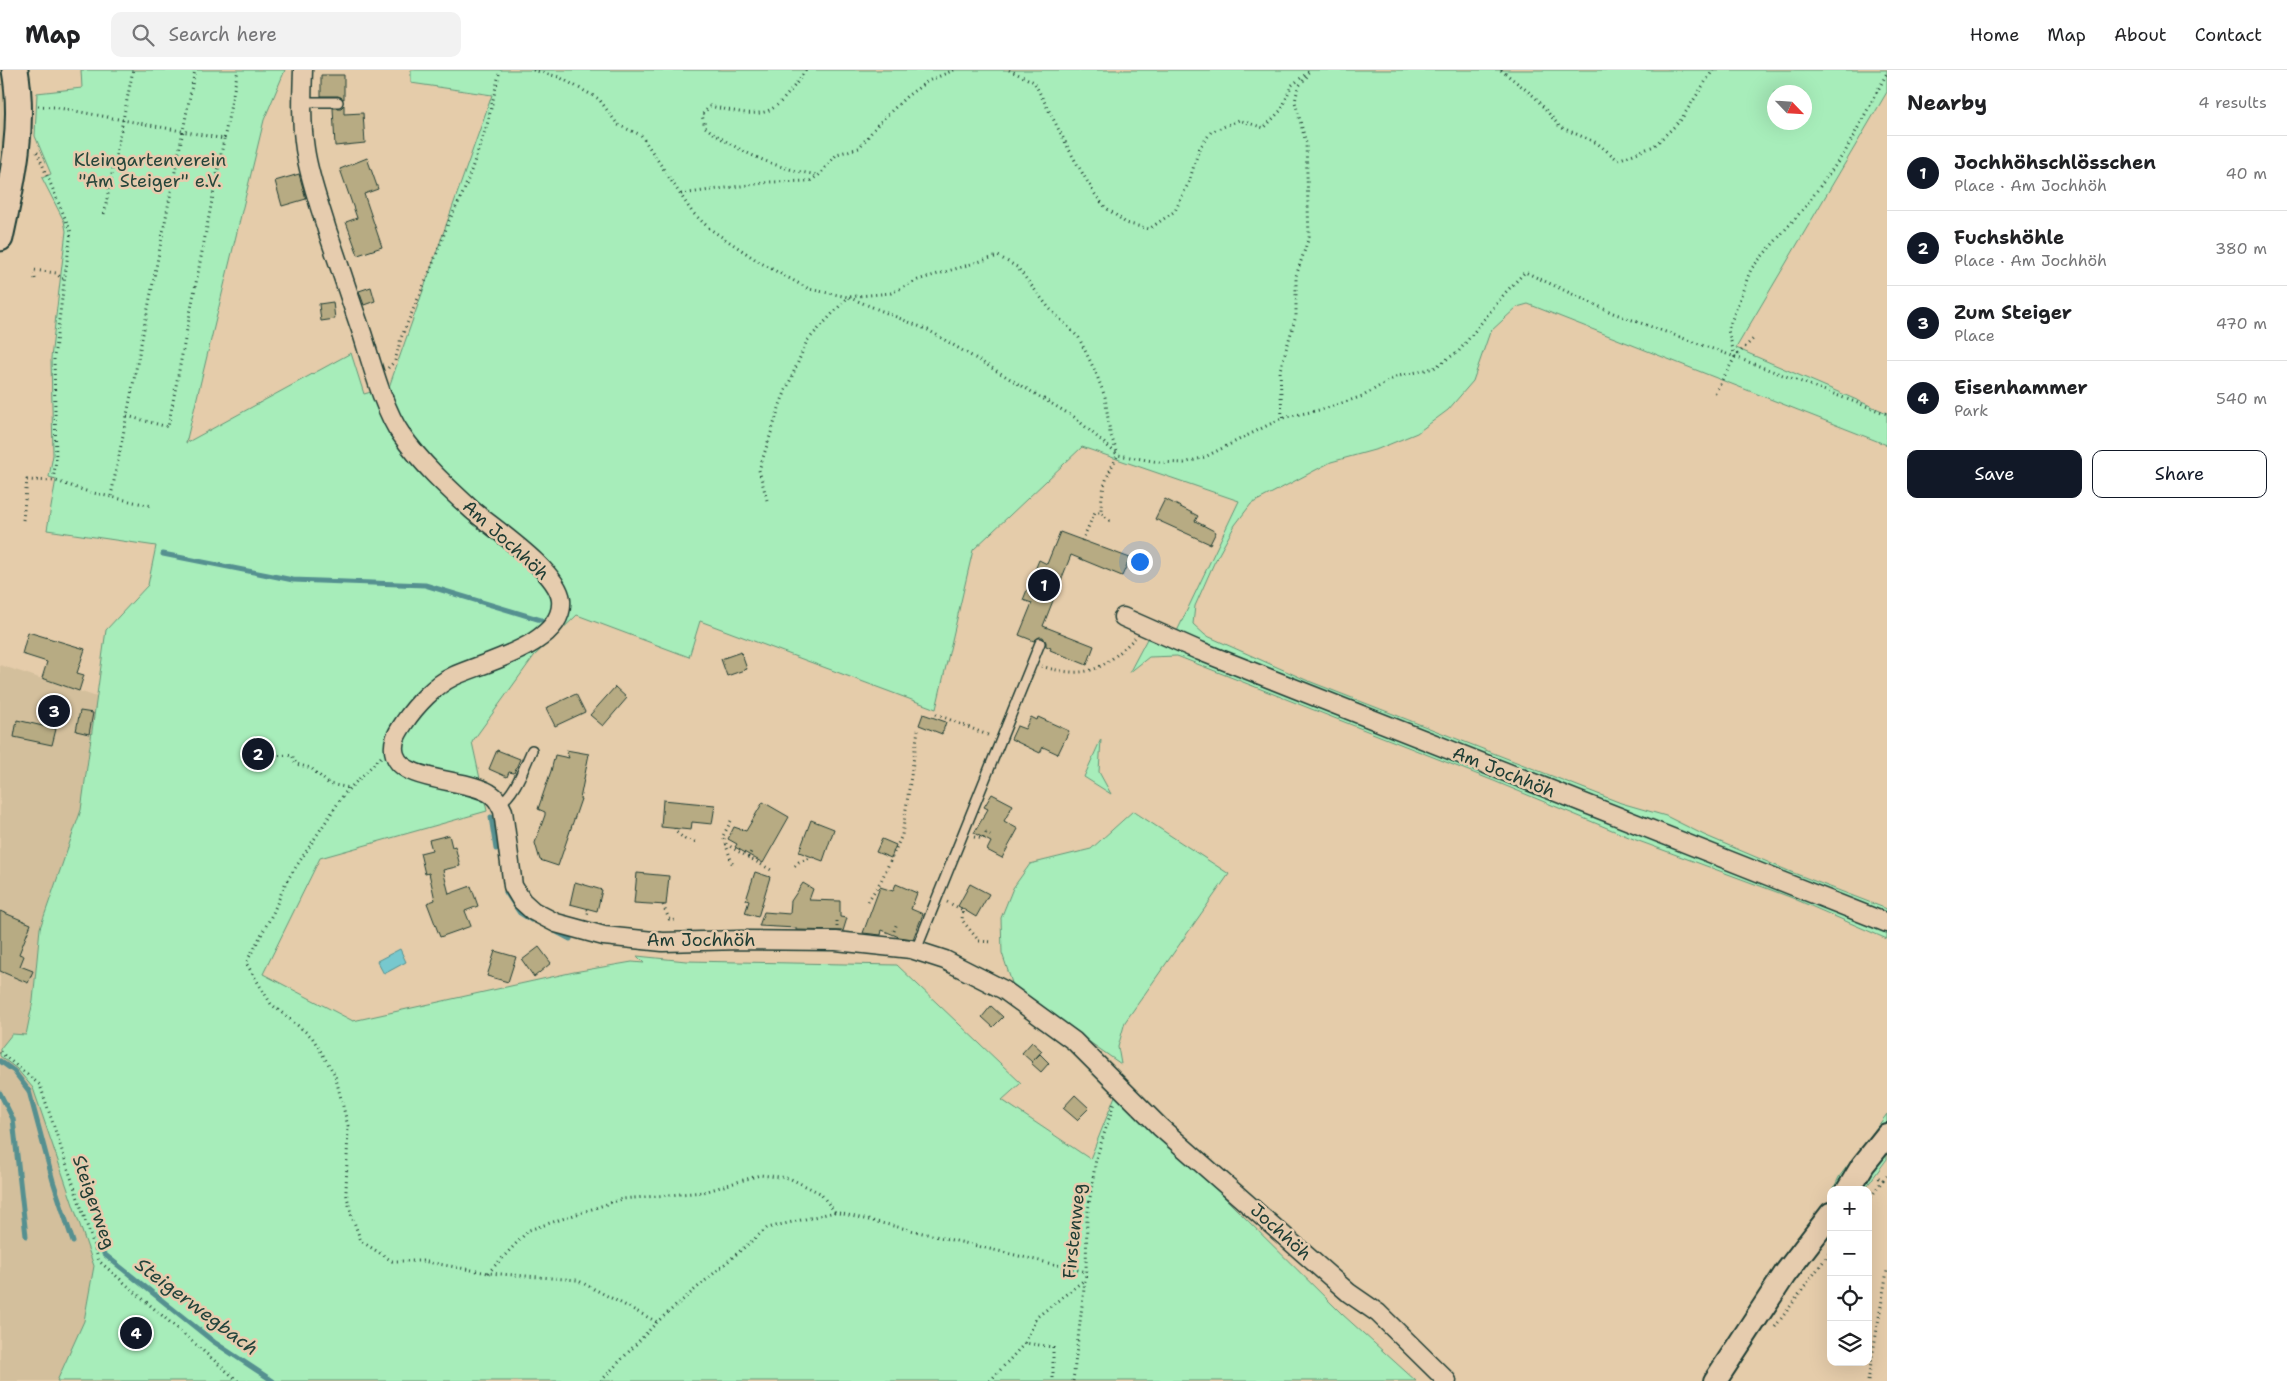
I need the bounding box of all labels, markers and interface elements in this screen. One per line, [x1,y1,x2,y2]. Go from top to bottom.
search box [111,12,461,57]
text: Map [25,19,81,51]
icon: search [129,21,157,49]
text: Search here [169,22,277,47]
text: Home [1970,23,2019,47]
text: Map [2047,23,2086,47]
text: About [2114,23,2167,47]
text: Contact [2195,23,2262,47]
north arrow [1767,85,1812,130]
text: Nearby [1907,89,1987,117]
text: 4 results [2198,92,2267,113]
park label: Kleingartenverein "Am Steiger" e.V. [74,148,226,193]
text: Jochhöhschlösschen [1954,150,2156,175]
text: 1 [1919,163,1927,184]
text: 40 m [2225,163,2267,184]
text: Place · Am Jochhöh [1954,175,2107,196]
text: Fuchshöhle [1954,225,2064,250]
text: 2 [1917,238,1929,259]
text: 380 m [2215,238,2267,259]
text: Place · Am Jochhöh [1954,250,2107,271]
text: Zum Steiger [1954,300,2072,325]
text: 3 [1917,313,1929,334]
text: 470 m [2216,313,2267,334]
text: Place [1954,325,1995,346]
text: Eisenhammer [1954,375,2088,400]
text: 4 [1917,388,1929,409]
text: 540 m [2216,388,2267,409]
text: Park [1954,400,1988,421]
button: Save [1907,450,2082,498]
button: Share [2092,450,2267,498]
street label: Am Jochhöh [457,495,555,585]
your location [1127,549,1153,575]
pin: 1 [1028,566,1060,604]
pin: 3 [38,692,70,730]
pin: 2 [242,735,274,773]
street label: Am Jochhöh [1449,740,1559,804]
street label: Am Jochhöh [647,928,756,952]
street label: Steigerweg [67,1152,121,1252]
street label: Firstenweg [1057,1182,1091,1280]
map controls [1827,1186,1872,1366]
button: + [1827,1186,1872,1231]
street label: Jochhöh [1245,1198,1317,1266]
button: − [1827,1231,1872,1276]
water label: Steigerwegbach [130,1252,263,1361]
button: locate [1827,1276,1872,1321]
pin: 4 [120,1314,152,1352]
button: layers [1827,1321,1872,1366]

